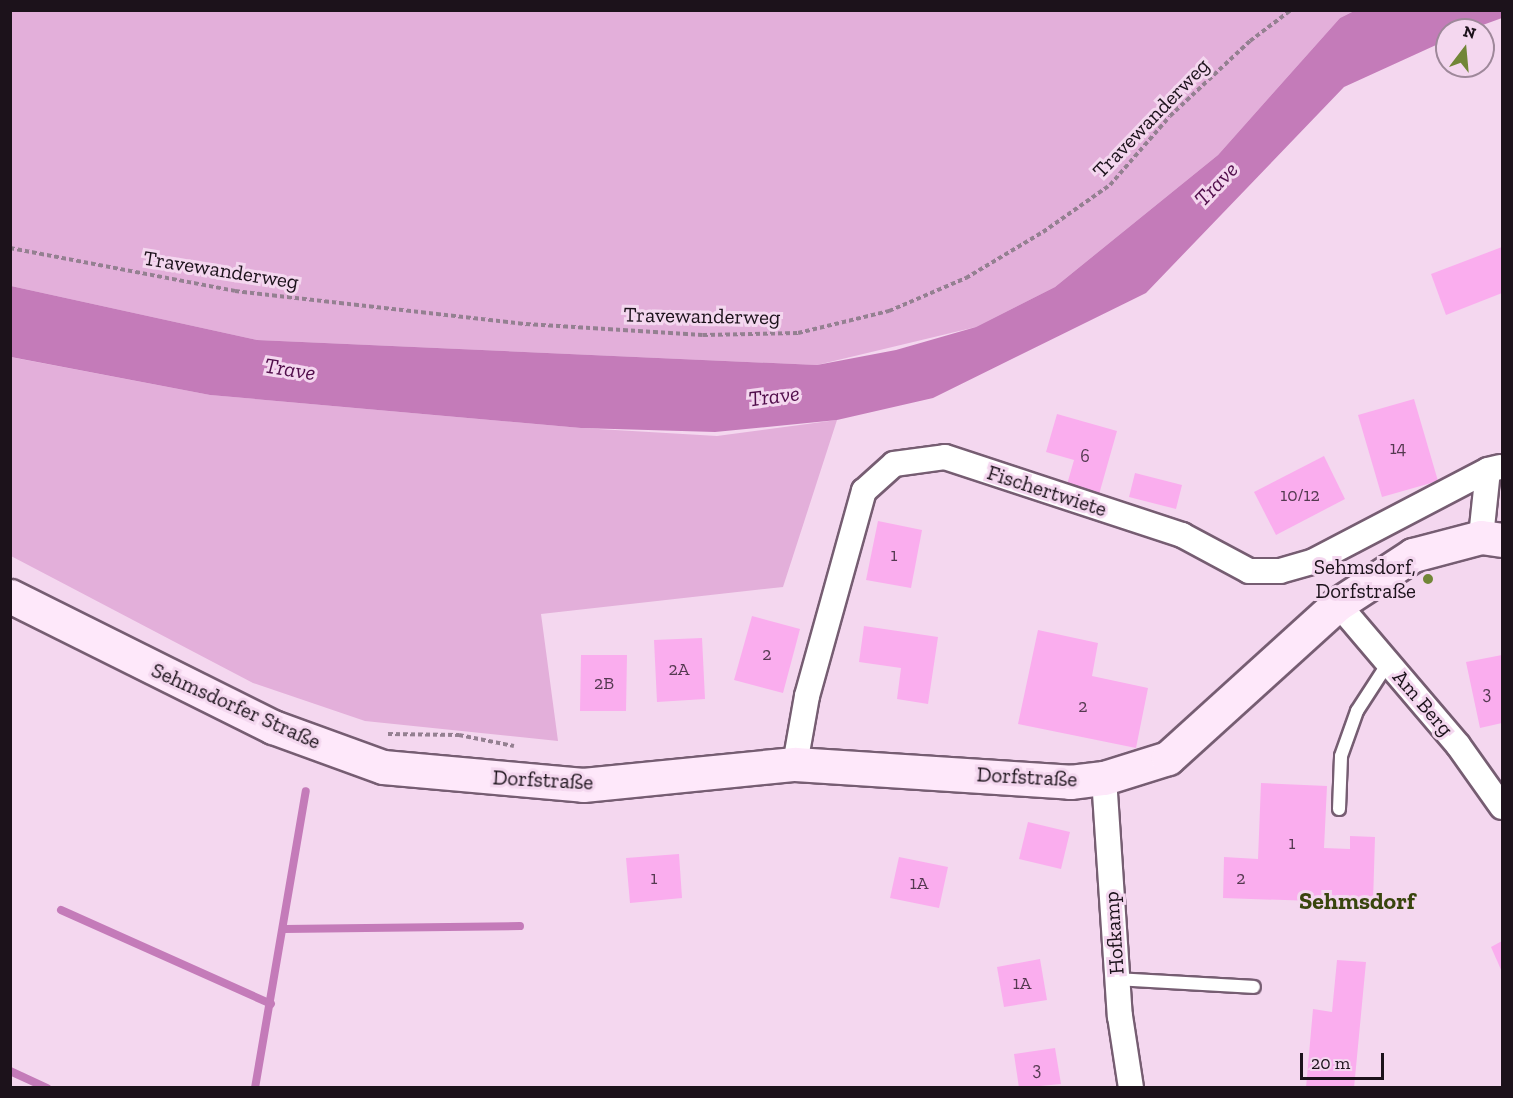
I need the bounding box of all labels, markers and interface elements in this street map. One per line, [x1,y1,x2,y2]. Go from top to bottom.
north arrow [1435,18,1495,78]
text: N [1461,21,1478,43]
street label: Travewanderweg [1087,53,1215,183]
water label: Trave [1189,156,1243,212]
street label: Travewanderweg [142,245,300,295]
street label: Travewanderweg [623,302,781,330]
water label: Trave [263,352,317,386]
water label: Trave [747,380,801,412]
house number: 14 [1390,437,1406,459]
house number: 6 [1080,445,1090,467]
street label: Fischertwiete [984,460,1110,522]
house number: 10/12 [1280,484,1320,506]
house number: 1 [891,544,897,566]
place label: Sehmsdorf, Dorfstraße [1314,554,1416,604]
marker: Sehmsdorf, Dorfstraße [1421,572,1435,586]
house number: 2 [762,643,772,665]
street label: Sehmsdorfer Straße [147,657,325,755]
house number: 2A [669,658,689,680]
street label: Am Berg [1387,665,1459,741]
house number: 2B [594,672,614,694]
house number: 3 [1483,682,1491,704]
house number: 2 [1078,695,1088,717]
street label: Dorfstraße [976,762,1078,792]
street label: Dorfstraße [492,765,594,795]
house number: 1 [1289,832,1295,854]
house number: 1 [651,867,657,889]
house number: 2 [1236,867,1246,889]
house number: 1A [910,872,928,894]
district label: Sehmsdorf [1299,887,1415,915]
street label: Hofkamp [1099,891,1129,975]
house number: 1A [1013,972,1031,994]
scale bar [1303,1041,1387,1079]
text: 20 m [1311,1052,1350,1074]
house number: 3 [1033,1058,1041,1080]

